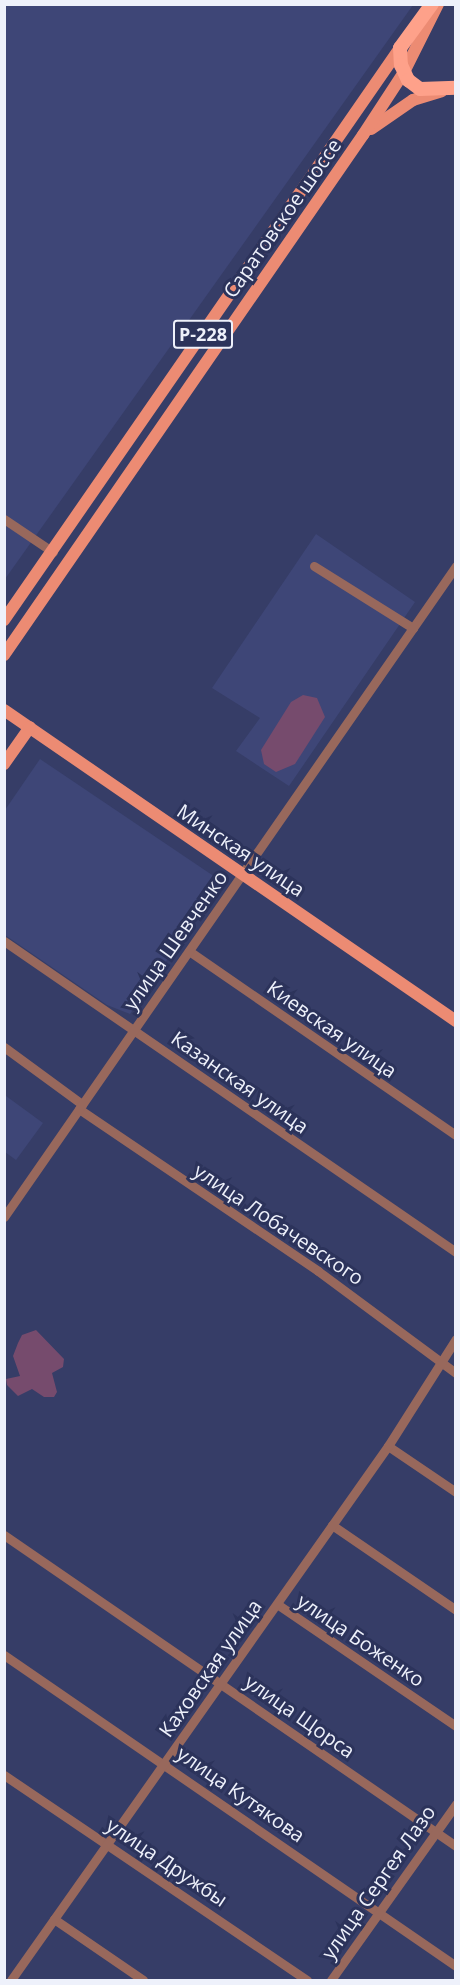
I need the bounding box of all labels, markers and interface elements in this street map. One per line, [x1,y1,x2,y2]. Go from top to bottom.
street label: Саратовское шоссе [218,134,346,302]
road number: Р-228 [173,319,233,349]
street label: Минская улица [173,799,309,901]
street label: улица Шевченко [118,866,232,1014]
street label: Киевская улица [263,975,401,1083]
street label: Казанская улица [167,1026,313,1138]
street label: улица Лобачевского [190,1158,368,1290]
street label: улица Боженко [293,1589,429,1691]
street label: Каховская улица [154,1595,266,1741]
street label: улица Щорса [240,1669,360,1763]
street label: улица Кутякова [172,1741,310,1847]
street label: улица Сергея Лазо [316,1801,440,1963]
street label: улица Дружбы [102,1813,232,1911]

